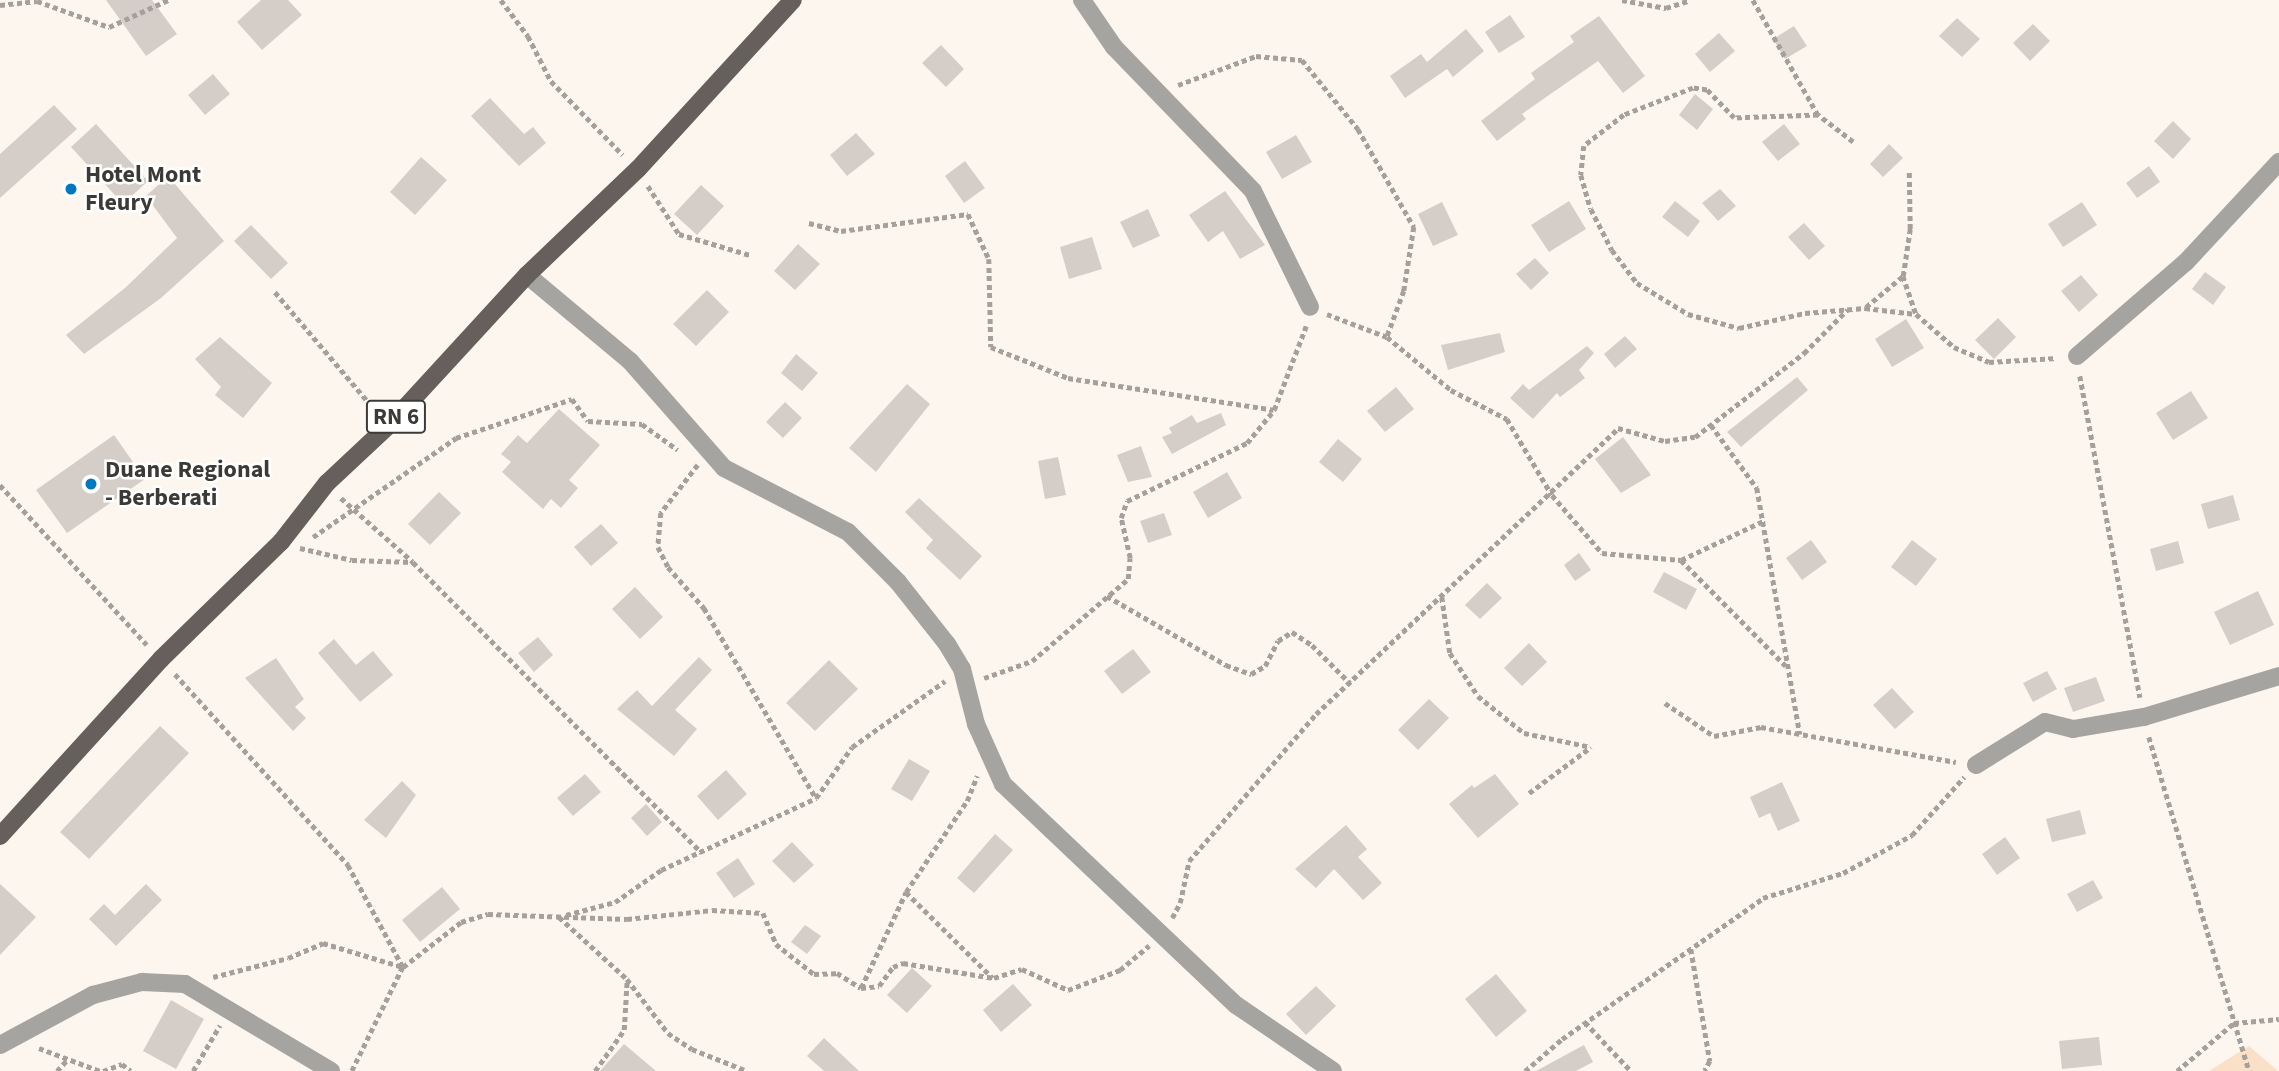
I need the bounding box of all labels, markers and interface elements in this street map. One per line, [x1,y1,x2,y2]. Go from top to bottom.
place label: Hotel Mont Fleury [85,161,201,217]
marker: Hotel Mont Fleury [63,181,79,197]
road number: RN 6 [364,398,428,436]
place label: Duane Regional - Berberati [105,456,270,512]
marker: Duane Regional - Berberati [83,476,99,492]

